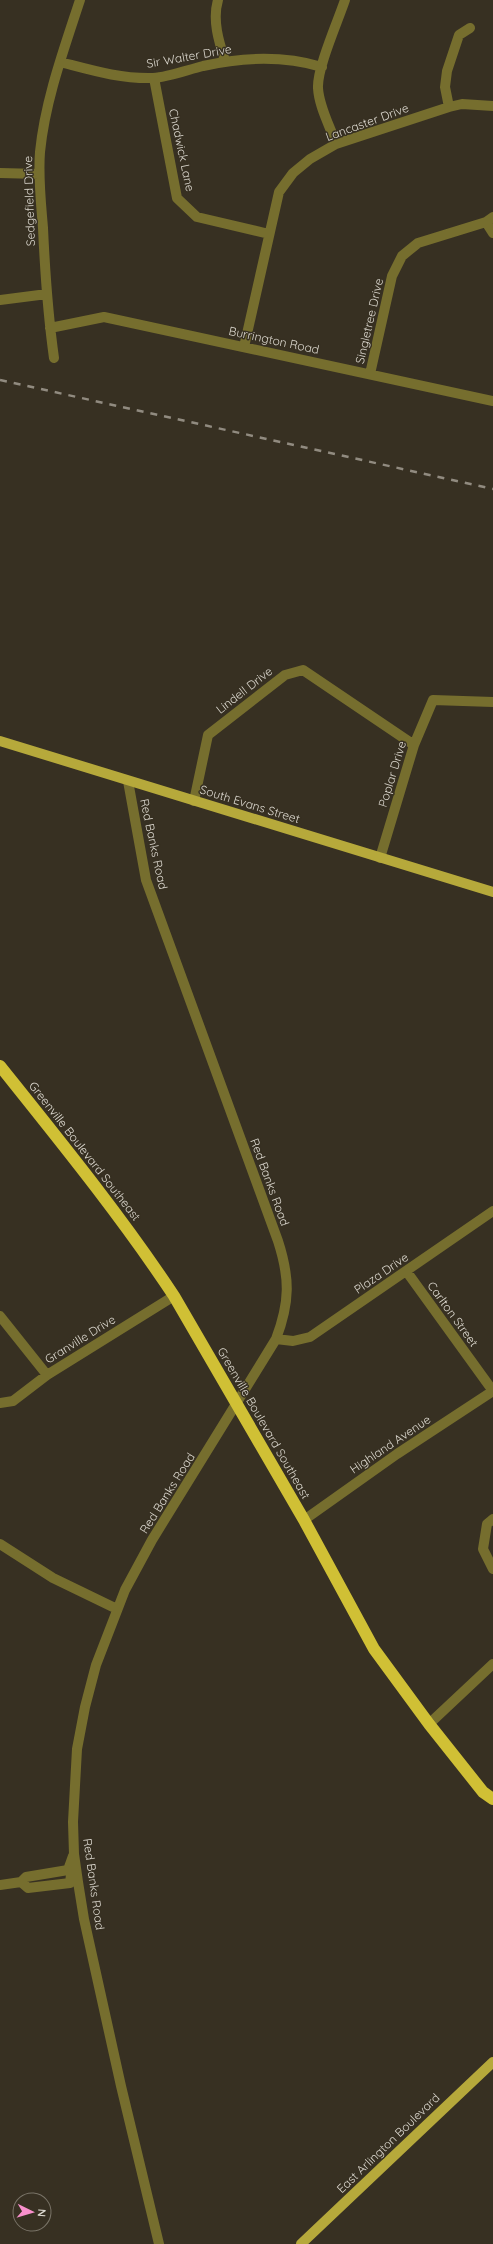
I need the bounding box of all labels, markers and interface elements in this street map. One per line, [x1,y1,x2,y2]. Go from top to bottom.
street label: Sir Walter Drive [145,41,233,71]
street label: Lancaster Drive [323,100,411,144]
street label: Chadwick Lane [166,107,198,193]
street label: Sedgefield Drive [20,155,38,247]
street label: Singletree Drive [352,277,386,365]
street label: Burrington Road [227,323,321,357]
street label: Lindell Drive [213,663,275,717]
street label: Poplar Drive [375,739,409,809]
street label: South Evans Street [198,782,302,826]
street label: Red Banks Road [137,797,171,891]
street label: Greenville Boulevard Southeast [26,1078,144,1224]
street label: Red Banks Road [247,1136,293,1228]
street label: Plaza Drive [351,1249,411,1297]
street label: Carlton Street [424,1279,482,1349]
street label: Granville Drive [42,1311,118,1367]
street label: Greenville Boulevard Southeast [214,1344,314,1502]
street label: Highland Avenue [347,1411,433,1477]
street label: Red Banks Road [136,1450,198,1536]
street label: Red Banks Road [80,1837,108,1931]
street label: East Arlington Boulevard [333,2090,443,2196]
north arrow [12,2192,52,2232]
text: N [35,2208,49,2218]

